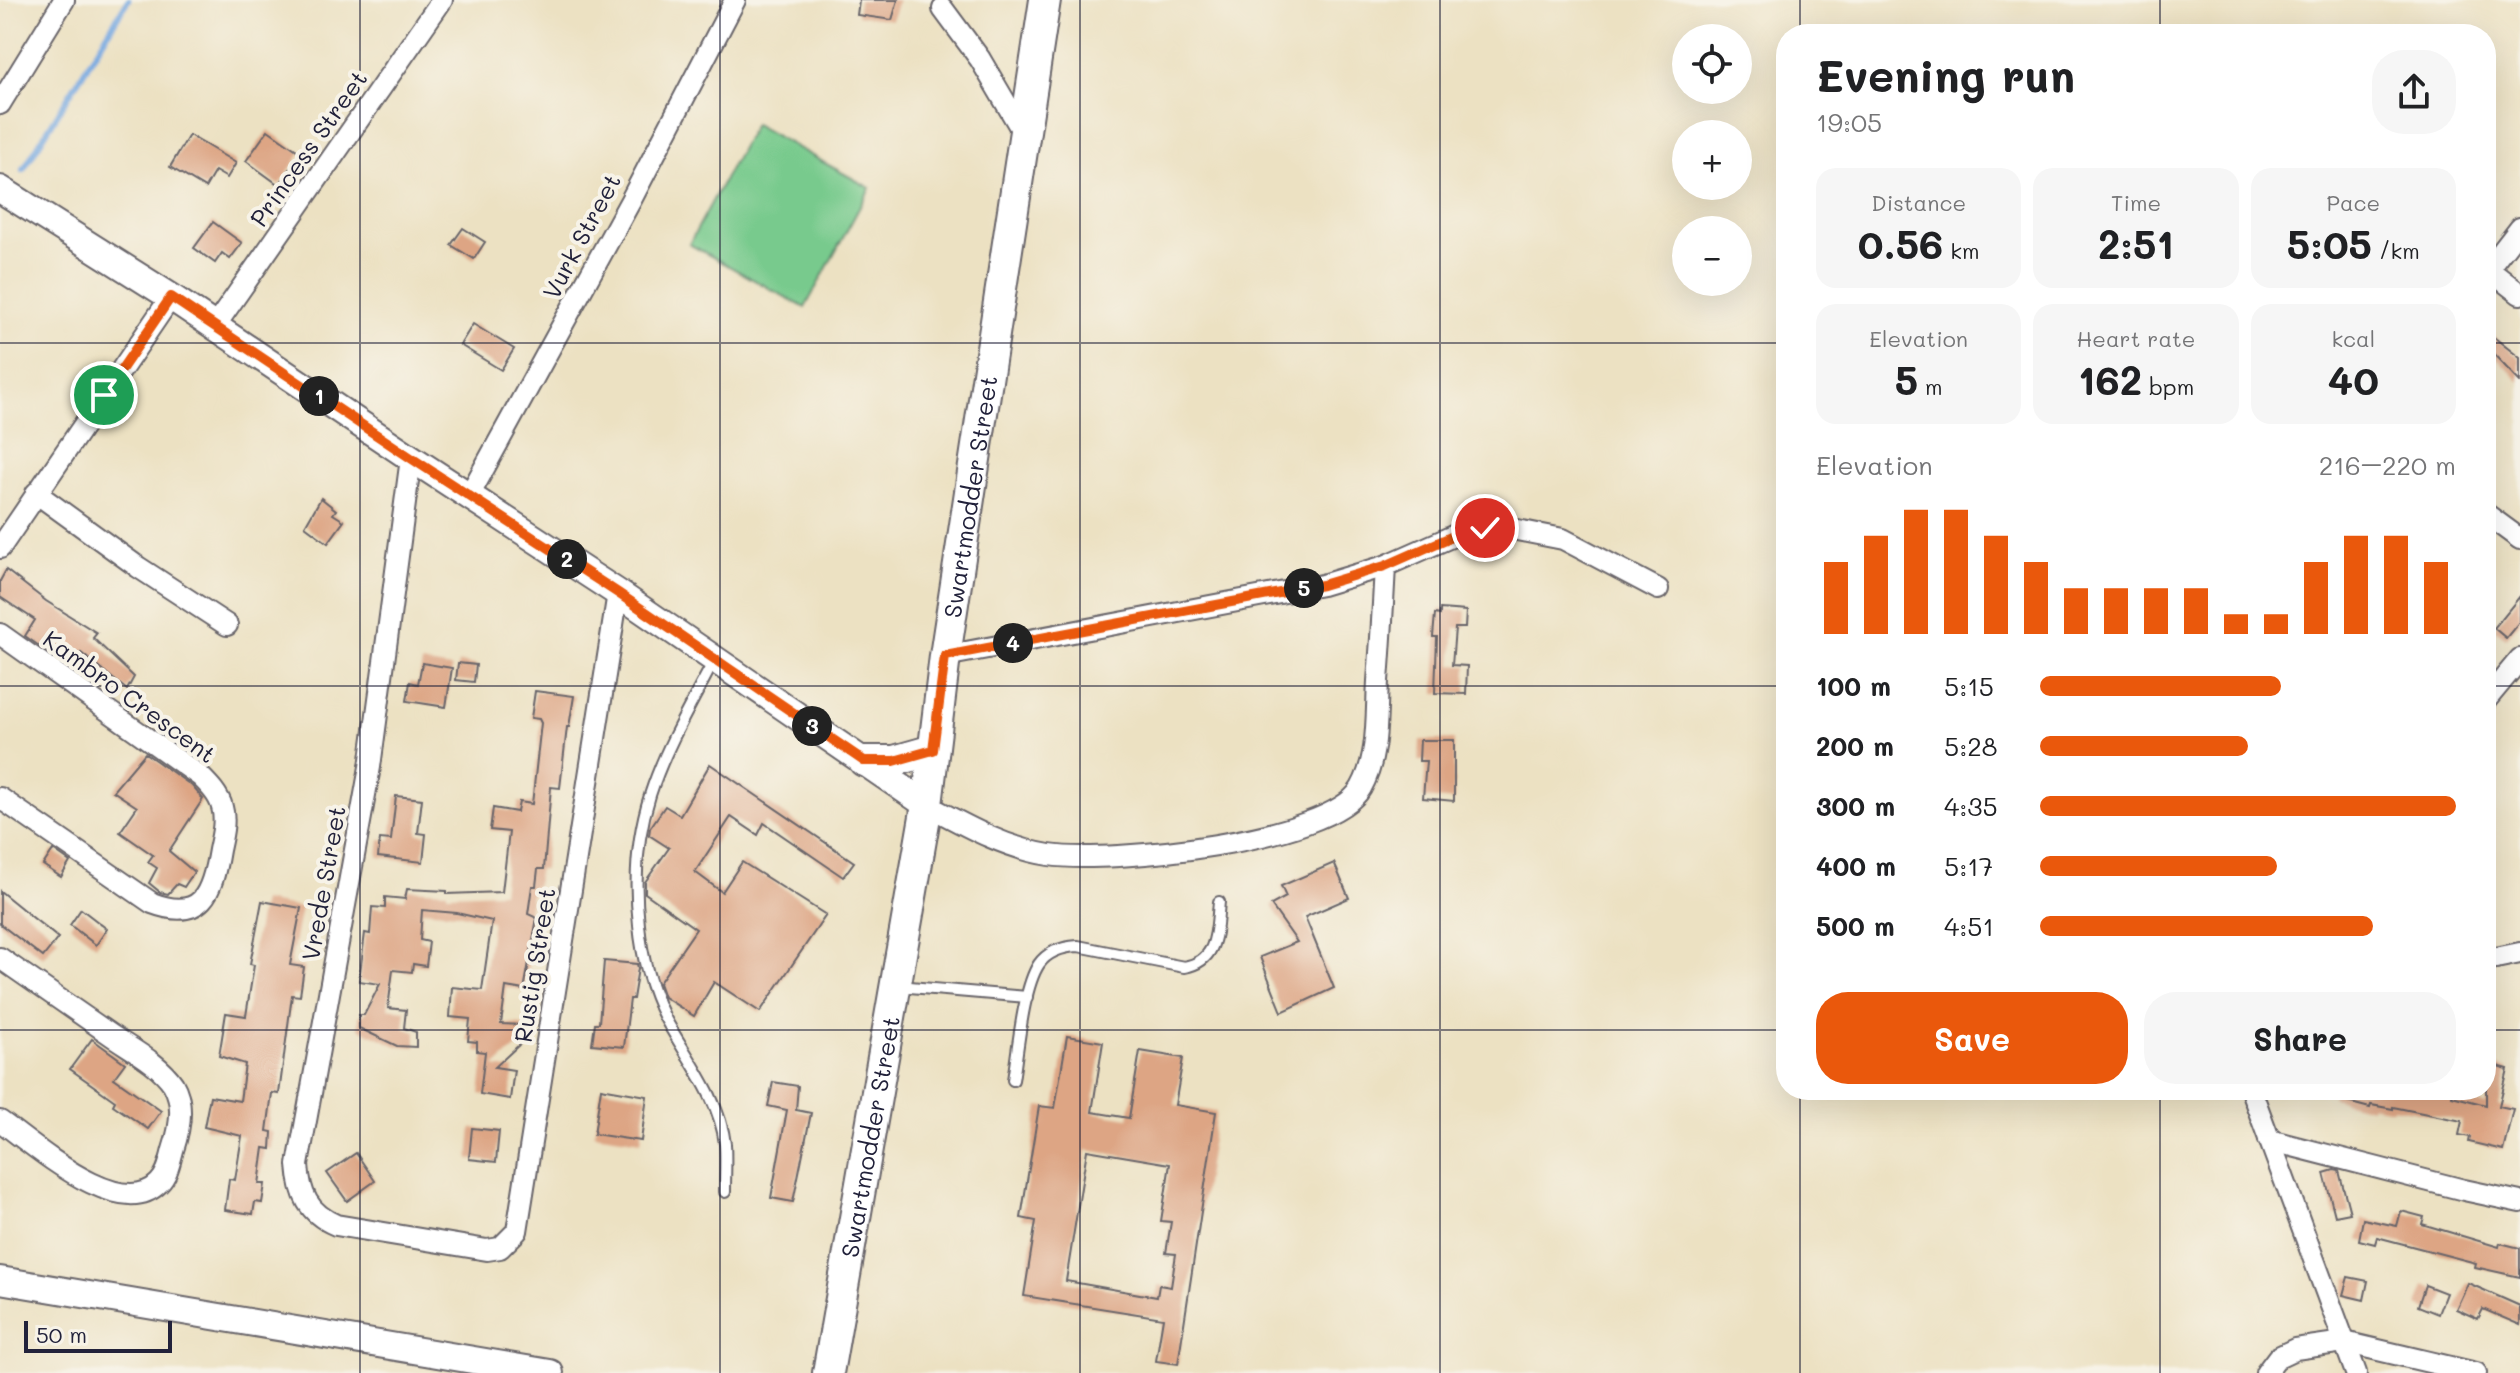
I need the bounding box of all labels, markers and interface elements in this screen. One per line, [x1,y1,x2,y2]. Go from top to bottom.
map controls [1672,24,1752,296]
button: locate [1672,24,1752,104]
text: Evening run [1816,46,2075,103]
button: share [2372,50,2456,134]
street label: Princess Street [243,64,373,232]
text: 19:05 [1816,105,1882,139]
button: + [1672,120,1752,200]
street label: Vurk Street [535,168,627,304]
text: Distance [1871,188,1966,217]
text: Time [2111,188,2161,217]
text: Pace [2326,188,2380,217]
button: − [1672,216,1752,296]
text: 0.56 [1858,217,1943,269]
text: 2:51 [2098,217,2174,269]
text: 5:05 [2287,217,2372,269]
text: km [1943,236,1980,265]
text: /km [2372,236,2420,265]
text: Elevation [1869,324,1968,353]
text: Heart rate [2077,324,2195,353]
text: kcal [2331,324,2375,353]
text: 5 [1895,353,1918,405]
text: 162 [2078,353,2142,405]
text: 40 [2328,353,2379,405]
pin [70,361,138,429]
text: m [1918,372,1943,401]
text: bpm [2142,372,2194,401]
icon: arrive [82,373,126,417]
street label: Swartmodder Street [936,373,1003,620]
pin: 1 [299,376,339,416]
text: 1 [314,381,324,410]
text: Elevation [1816,448,1933,482]
text: 216–220 m [2319,448,2456,482]
pin [1451,494,1519,562]
icon: check [1463,506,1507,550]
pin: 2 [547,539,587,579]
text: 2 [561,544,573,573]
pin: 5 [1284,568,1324,608]
text: 5 [1298,573,1310,602]
street label: Kambro Crescent [37,623,223,769]
pin: 4 [993,623,1033,663]
text: 4 [1006,628,1020,657]
text: 100 m [1816,669,1891,703]
text: 5:15 [1944,669,1994,703]
pin: 3 [792,706,832,746]
text: 3 [805,711,819,740]
text: 200 m [1816,729,1894,763]
text: 5:28 [1944,729,1997,763]
text: 300 m [1816,789,1895,823]
text: 4:35 [1944,789,1998,823]
street label: Vrede Street [294,803,352,963]
text: 400 m [1816,849,1896,883]
text: 5:17 [1944,849,1993,883]
street label: Rustig Street [506,885,562,1045]
text: 500 m [1816,909,1895,943]
text: 4:51 [1944,909,1994,943]
button: Save [1816,992,2128,1084]
button: Share [2144,992,2456,1084]
street label: Swartmodder Street [833,1013,905,1260]
scale bar [24,1317,172,1353]
text: 50 m [36,1320,87,1349]

